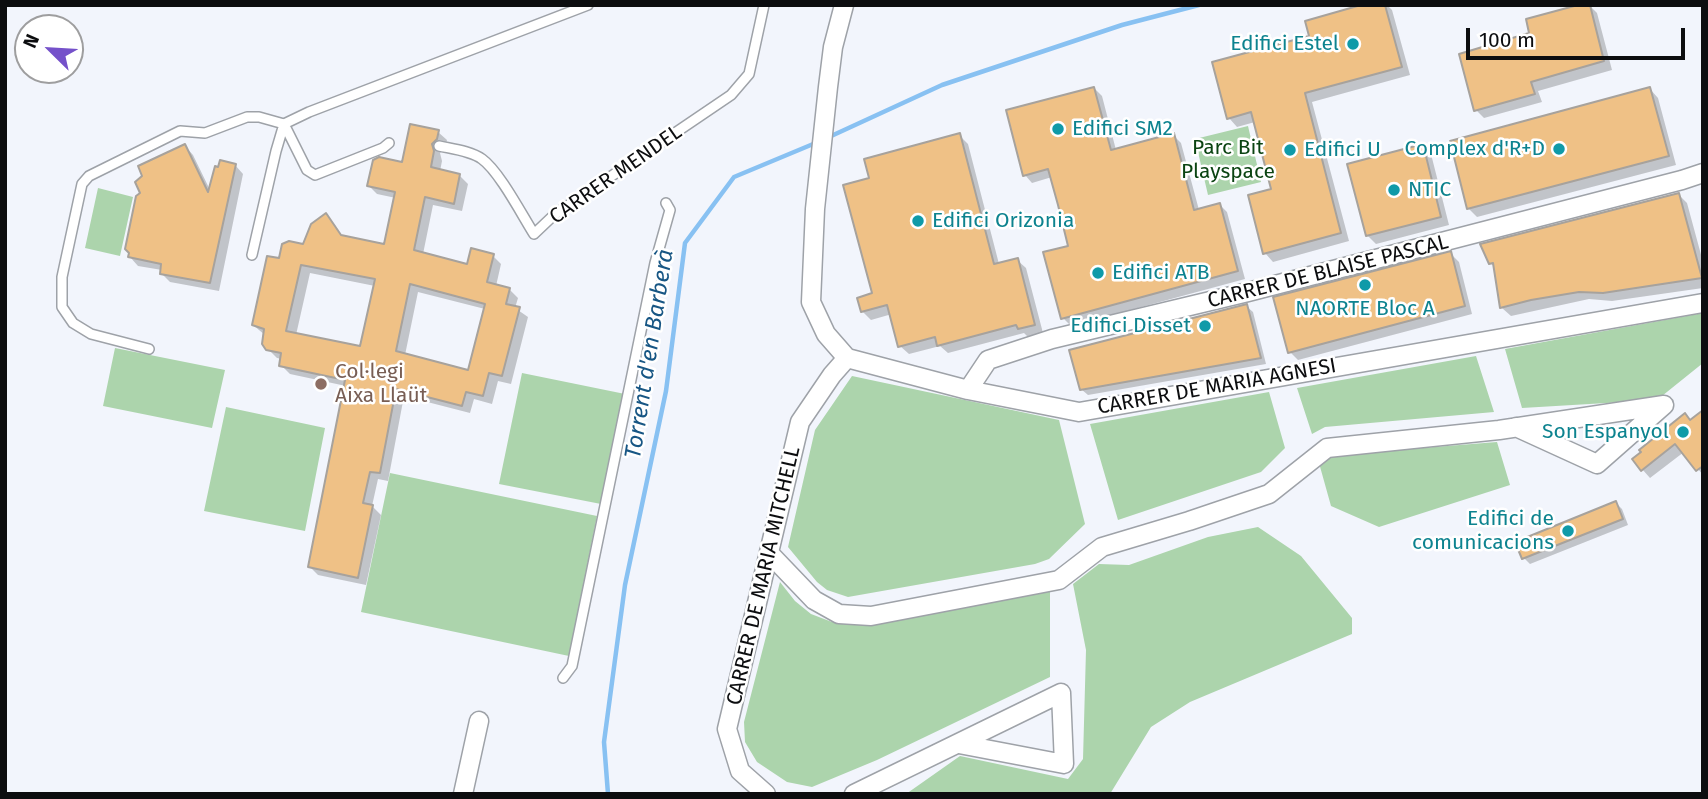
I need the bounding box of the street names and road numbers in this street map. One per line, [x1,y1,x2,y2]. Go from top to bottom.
street label: CARRER MENDEL [545,120,687,230]
street label: CARRER DE BLAISE PASCAL [1205,230,1451,314]
street label: CARRER DE MARIA AGNESI [1096,354,1338,420]
street label: CARRER DE MARIA MITCHELL [722,444,806,708]

